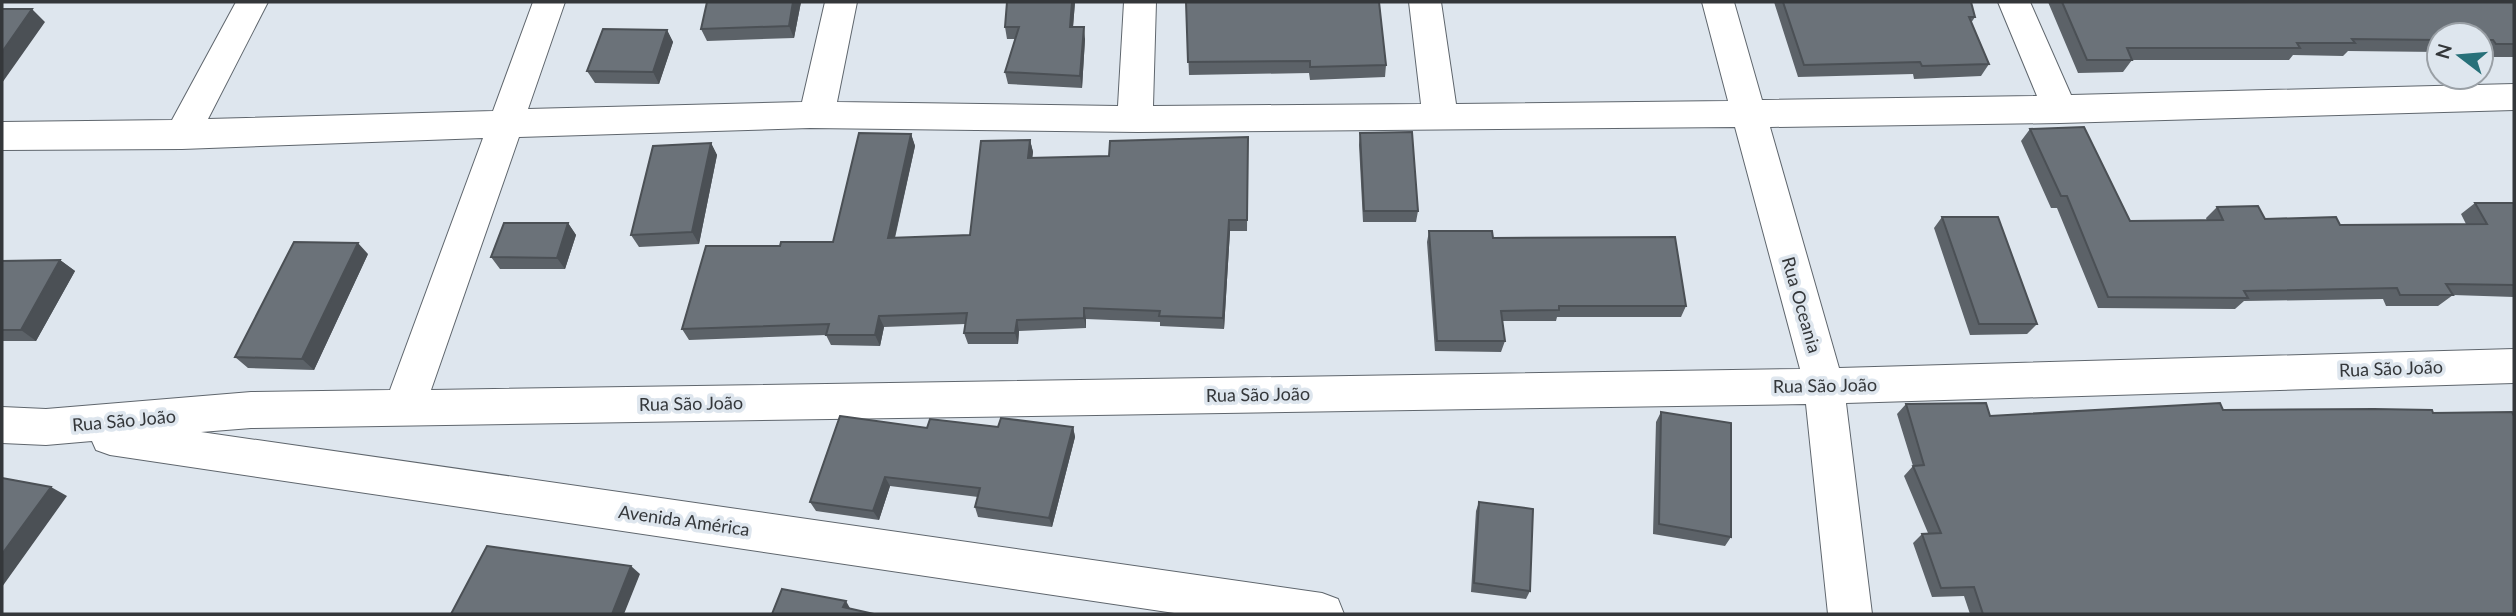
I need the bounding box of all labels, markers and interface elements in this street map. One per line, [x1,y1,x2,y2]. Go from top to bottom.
north arrow [2425,21,2495,91]
text: N [2430,41,2456,61]
street label: Rua Oceania [1778,254,1826,355]
street label: Rua São João [2339,355,2443,381]
street label: Rua São João [1773,373,1877,397]
street label: Rua São João [1206,382,1310,406]
street label: Rua São João [639,391,743,415]
street label: Rua São João [71,405,177,435]
street label: Avenida América [617,500,751,540]

